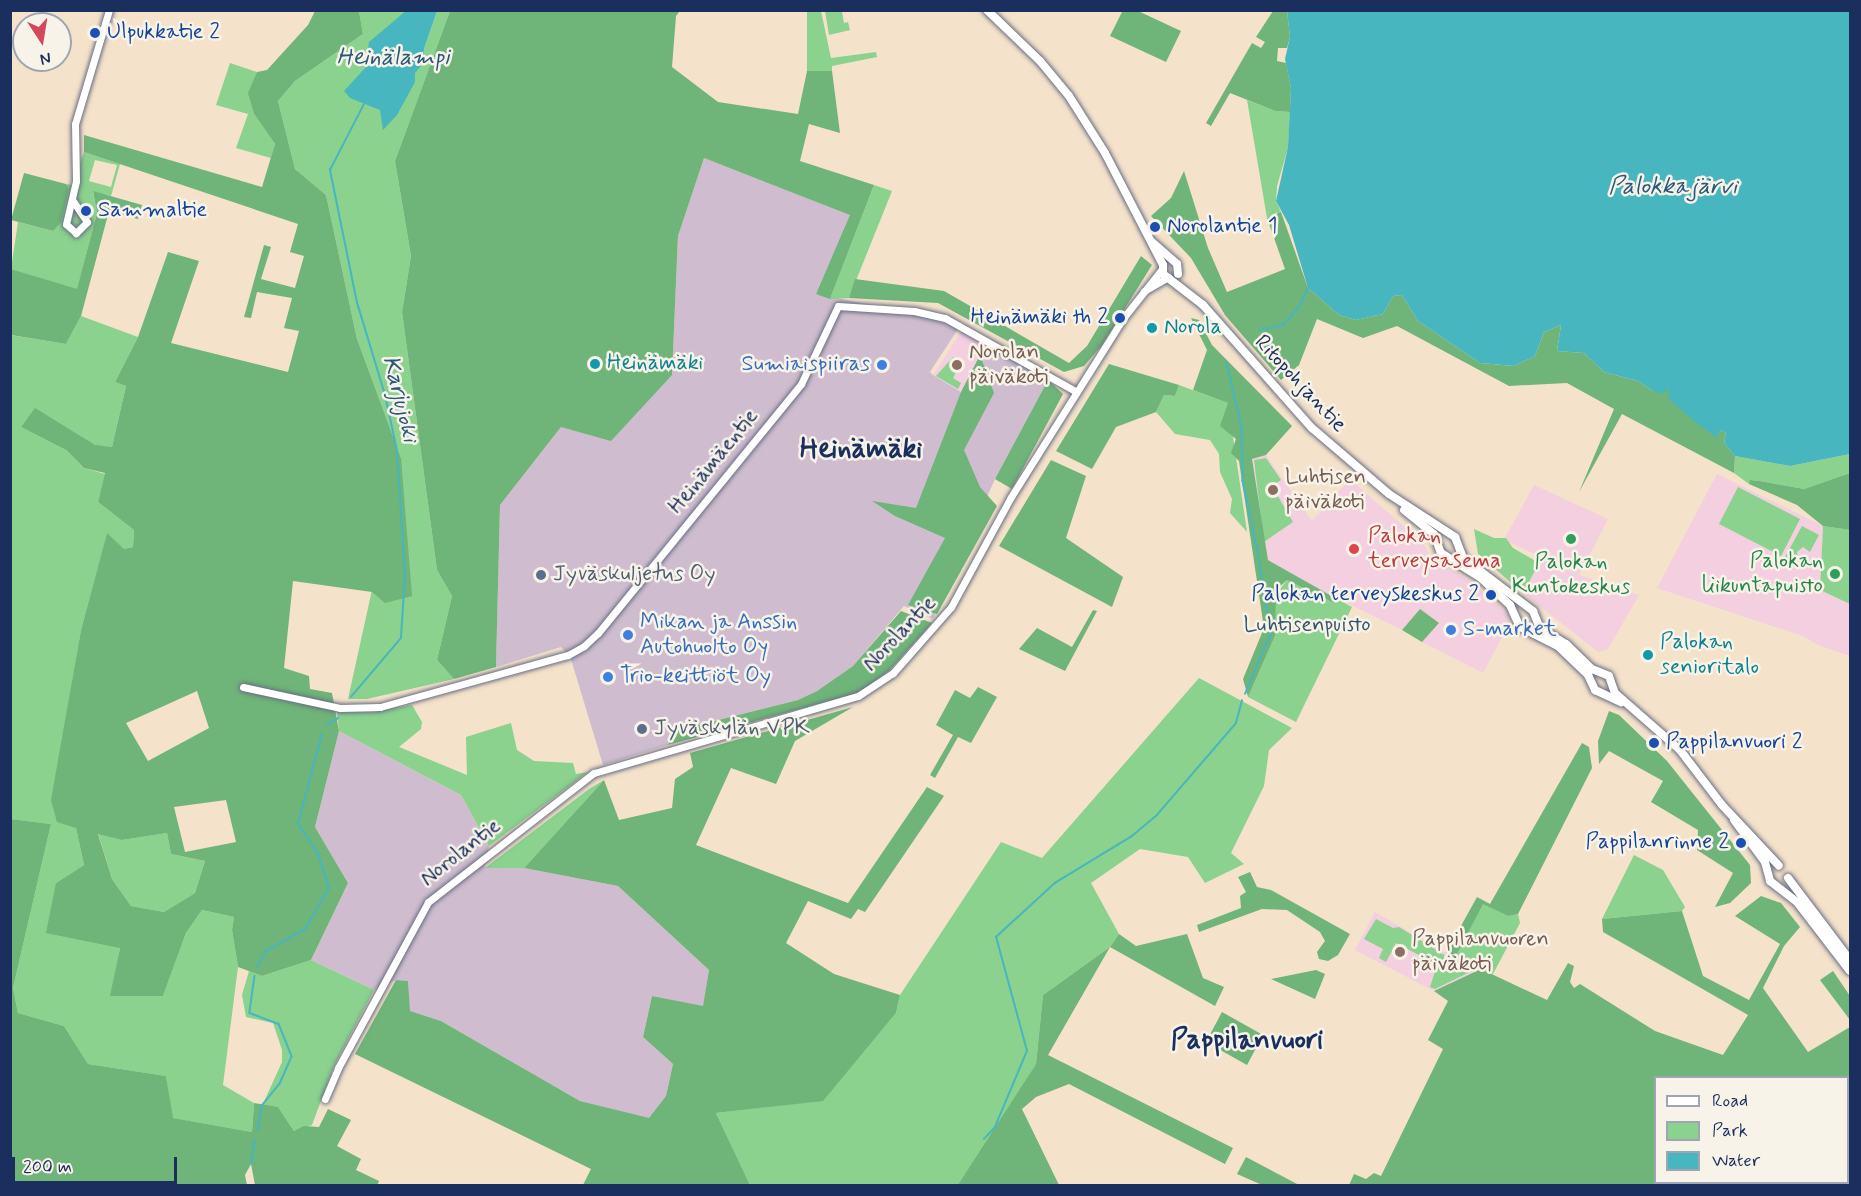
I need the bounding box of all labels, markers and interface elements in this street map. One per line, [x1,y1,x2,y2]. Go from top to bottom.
north arrow [12,12,72,72]
place label: Ulpukkatie 2 [107,20,220,46]
marker: Ulpukkatie 2 [88,26,102,40]
water label: Heinälampi [337,44,449,72]
text: N [38,47,53,70]
water label: Palokkajärvi [1609,173,1737,201]
place label: Sammaltie [98,198,207,224]
marker: Sammaltie [79,204,93,218]
place label: Norolantie 1 [1167,214,1278,240]
marker: Norolantie 1 [1148,220,1162,234]
place label: Heinämäki th 2 [971,305,1108,331]
marker: Heinämäki th 2 [1113,311,1127,325]
place label: Norola [1164,315,1222,341]
marker: Norola [1145,321,1159,335]
street label: Ritopohjantie [1248,330,1352,438]
place label: Norolan päiväkoti [969,339,1048,390]
place label: Heinämäki [607,351,703,377]
place label: Sumiaispiiras [741,352,870,378]
water label: Karjujoki [375,353,425,445]
marker: Heinämäki [588,357,602,371]
marker: Sumiaispiiras [875,358,889,372]
marker: Norolan päiväkoti [950,358,964,372]
street label: Heinämäentie [664,404,764,520]
district label: Heinämäki [800,433,922,467]
place label: Luhtisen päiväkoti [1285,464,1366,516]
marker: Luhtisen päiväkoti [1266,483,1280,497]
place label: Palokan terveysasema [1368,523,1501,574]
marker: Palokan Kuntokeskus [1564,532,1578,546]
marker: Palokan terveysasema [1345,540,1363,558]
place label: Palokan liikuntapuisto [1702,548,1823,600]
place label: Palokan Kuntokeskus [1512,549,1630,600]
place label: Jyväskuljetus Oy [553,562,715,588]
marker: Palokan liikuntapuisto [1828,567,1842,581]
marker: Jyväskuljetus Oy [534,568,548,582]
place label: Palokan terveyskeskus 2 [1249,582,1479,608]
marker: Palokan terveyskeskus 2 [1484,588,1498,602]
street label: Norolantie [858,591,942,677]
place label: Mikan ja Anssin Autohuolto Oy [640,609,795,660]
park label: Luhtisenpuisto [1243,613,1371,639]
place label: S-market [1463,617,1557,643]
marker: S-market [1444,623,1458,637]
marker: Mikan ja Anssin Autohuolto Oy [621,628,635,642]
place label: Palokan senioritalo [1660,629,1759,680]
marker: Palokan senioritalo [1641,648,1655,662]
place label: Trio-keittiöt Oy [620,664,770,690]
marker: Trio-keittiöt Oy [601,670,615,684]
place label: Jyväskylän VPK [654,716,805,742]
marker: Jyväskylän VPK [635,722,649,736]
place label: Pappilanvuori 2 [1666,730,1803,756]
marker: Pappilanvuori 2 [1647,736,1661,750]
street label: Norolantie [415,813,507,893]
place label: Pappilanrinne 2 [1586,830,1729,856]
marker: Pappilanrinne 2 [1734,836,1748,850]
place label: Pappilanvuoren päiväkoti [1412,926,1549,978]
marker: Pappilanvuoren päiväkoti [1393,945,1407,959]
district label: Pappilanvuori [1171,1024,1323,1058]
legend [1654,1076,1849,1184]
text: Road [1712,1089,1748,1113]
text: Park [1712,1119,1748,1143]
scale bar [15,1145,180,1183]
text: Water [1712,1149,1760,1173]
text: 200 m [23,1155,72,1179]

